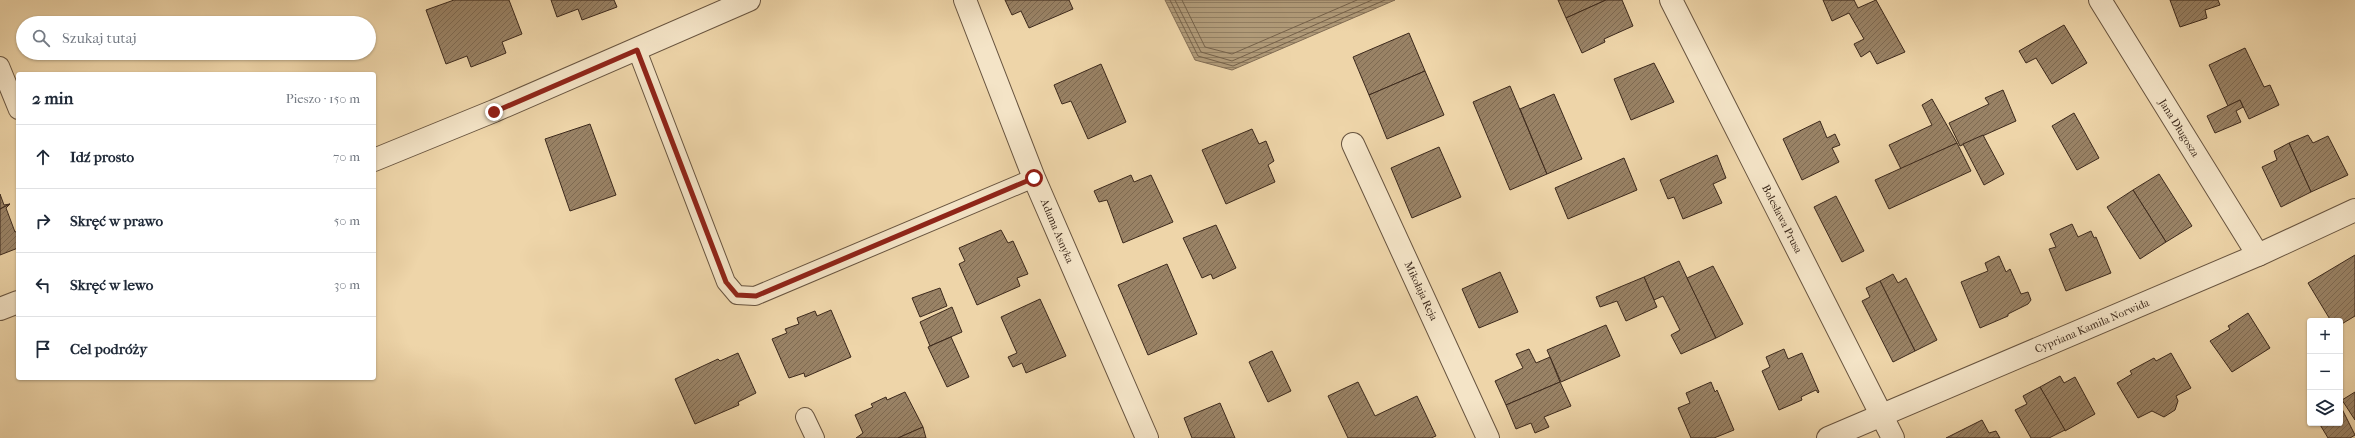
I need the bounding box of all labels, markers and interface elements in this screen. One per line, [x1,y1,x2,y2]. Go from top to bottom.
search box [16,16,376,60]
icon: search [30,27,52,49]
text: Szukaj tutaj [62,29,136,47]
text: 2 min [32,88,73,108]
text: Pieszo · 150 m [286,91,360,106]
street label: Jana Długosza [2156,96,2202,160]
route end [485,103,503,121]
icon: ahead [32,146,54,168]
text: Idź prosto [70,148,134,166]
text: 70 m [333,149,360,164]
route start [1025,169,1043,187]
street label: Bolesława Prusa [1759,183,1805,256]
street label: Adama Asnyka [1037,196,1077,266]
icon: right [32,210,54,232]
text: Skręć w prawo [70,212,163,230]
text: 50 m [334,213,360,228]
street label: Mikołaja Reja [1402,259,1441,324]
icon: left [32,274,54,296]
text: Skręć w lewo [70,276,153,294]
text: 30 m [334,277,360,292]
street label: Cypriana Kamila Norwida [2033,296,2152,356]
map controls [2307,318,2343,426]
button: + [2307,318,2343,354]
icon: arrive [32,338,54,360]
text: Cel podróży [70,340,147,358]
button: − [2307,354,2343,390]
button: layers [2307,390,2343,426]

